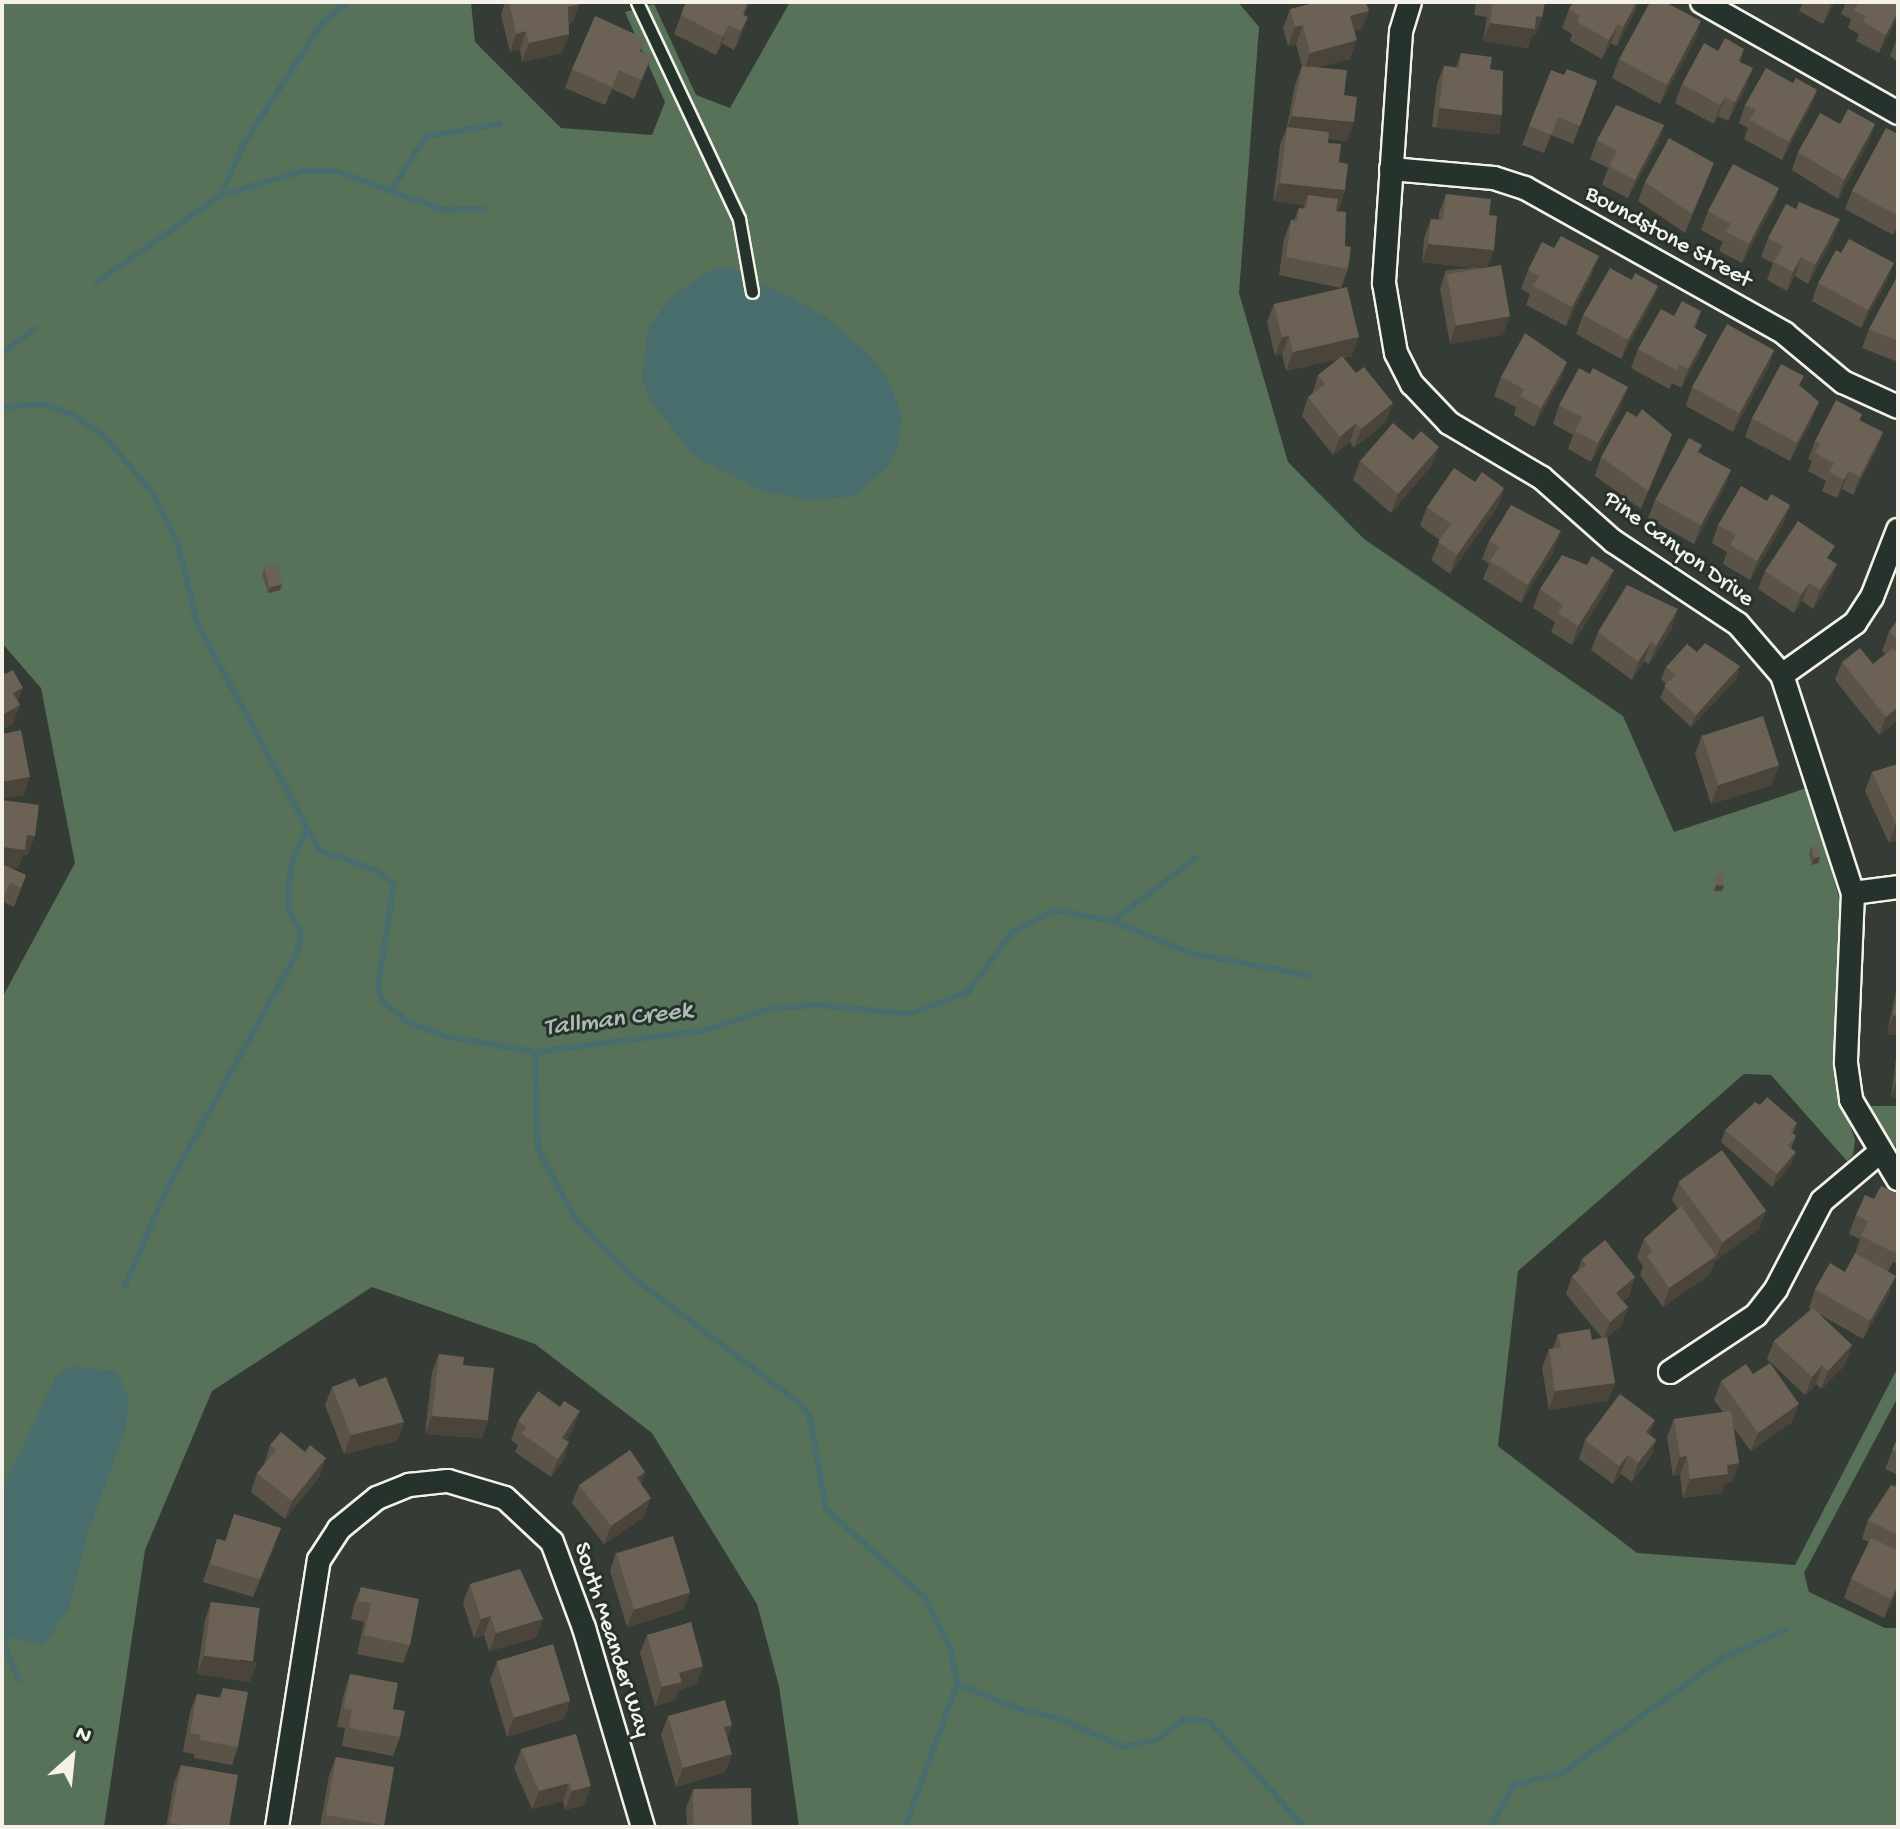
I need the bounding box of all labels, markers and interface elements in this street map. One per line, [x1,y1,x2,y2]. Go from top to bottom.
street label: Boundstone Street [1580,180,1756,296]
street label: Pine Canyon Drive [1597,486,1759,614]
water label: Tallman Creek [542,996,694,1046]
street label: South Meander Way [566,1539,656,1741]
north arrow [32,1717,112,1797]
text: N [71,1721,95,1750]

